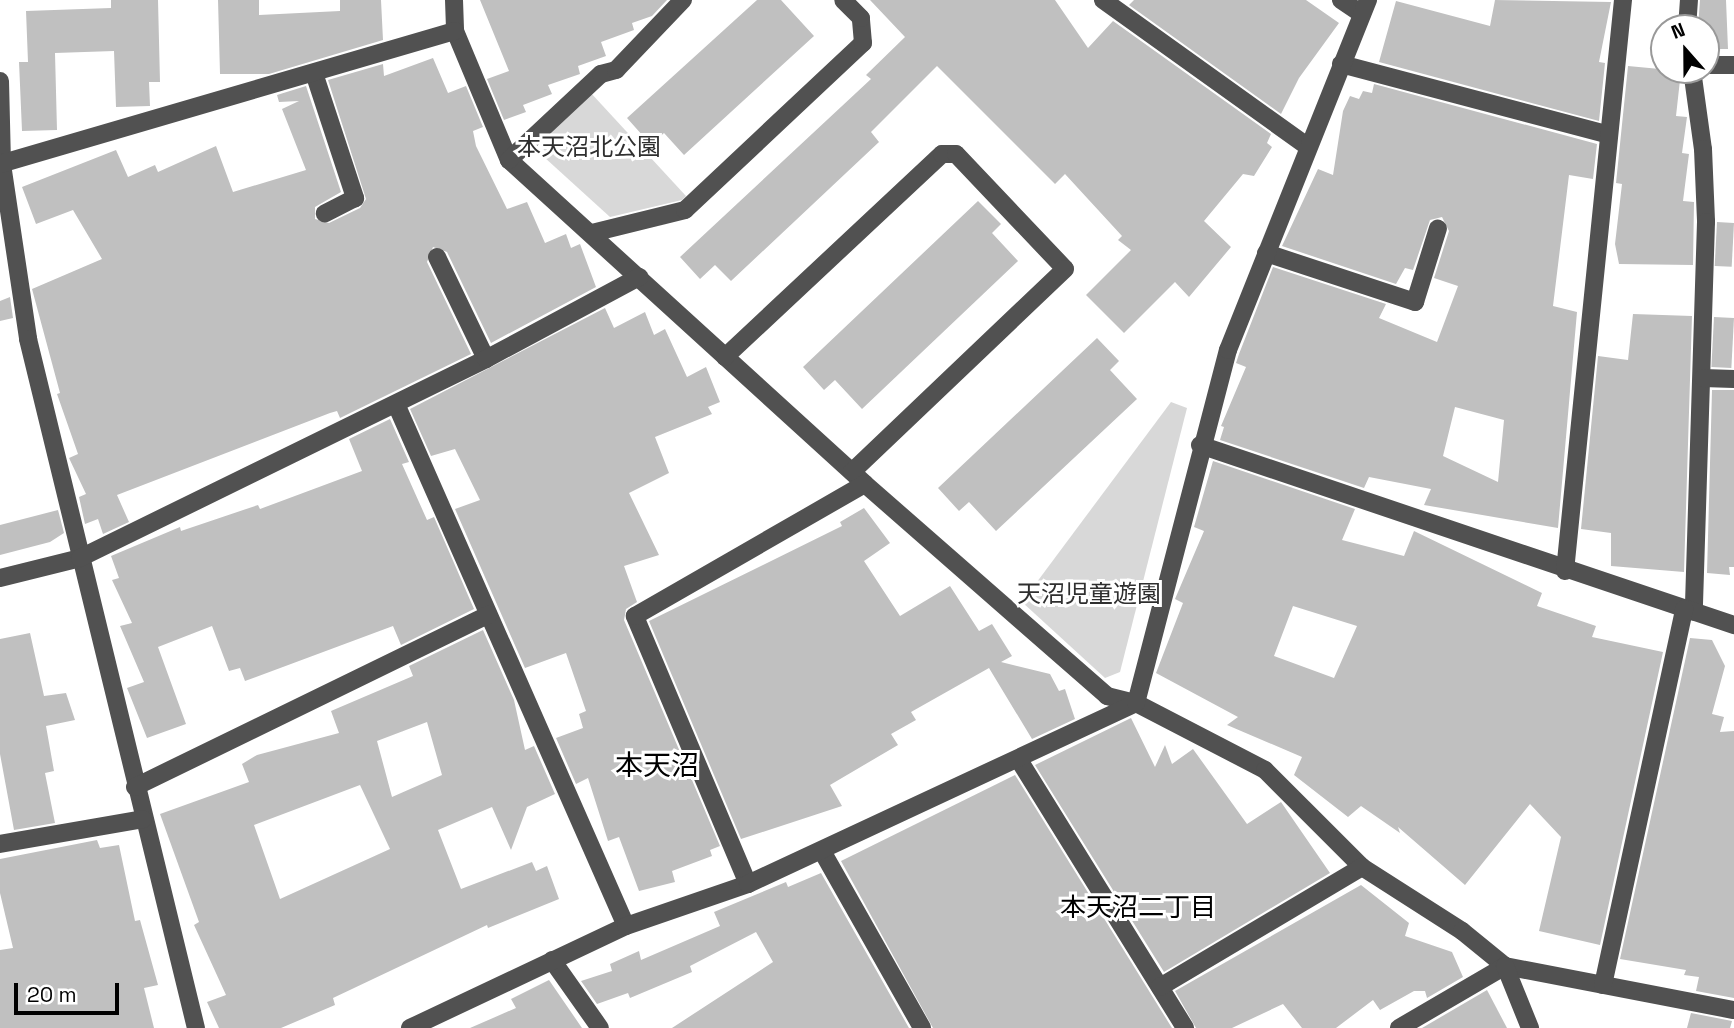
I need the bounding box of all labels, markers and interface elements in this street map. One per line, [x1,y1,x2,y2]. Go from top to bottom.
north arrow [1650,14,1720,84]
text: N [1668,17,1688,45]
park label: 本天沼北公園 [517,133,661,161]
park label: 天沼児童遊園 [1017,580,1161,608]
district label: 本天沼 [615,748,699,782]
district label: 本天沼二丁目 [1060,892,1216,924]
scale bar [18,968,122,1012]
text: 20 m [27,981,77,1008]

